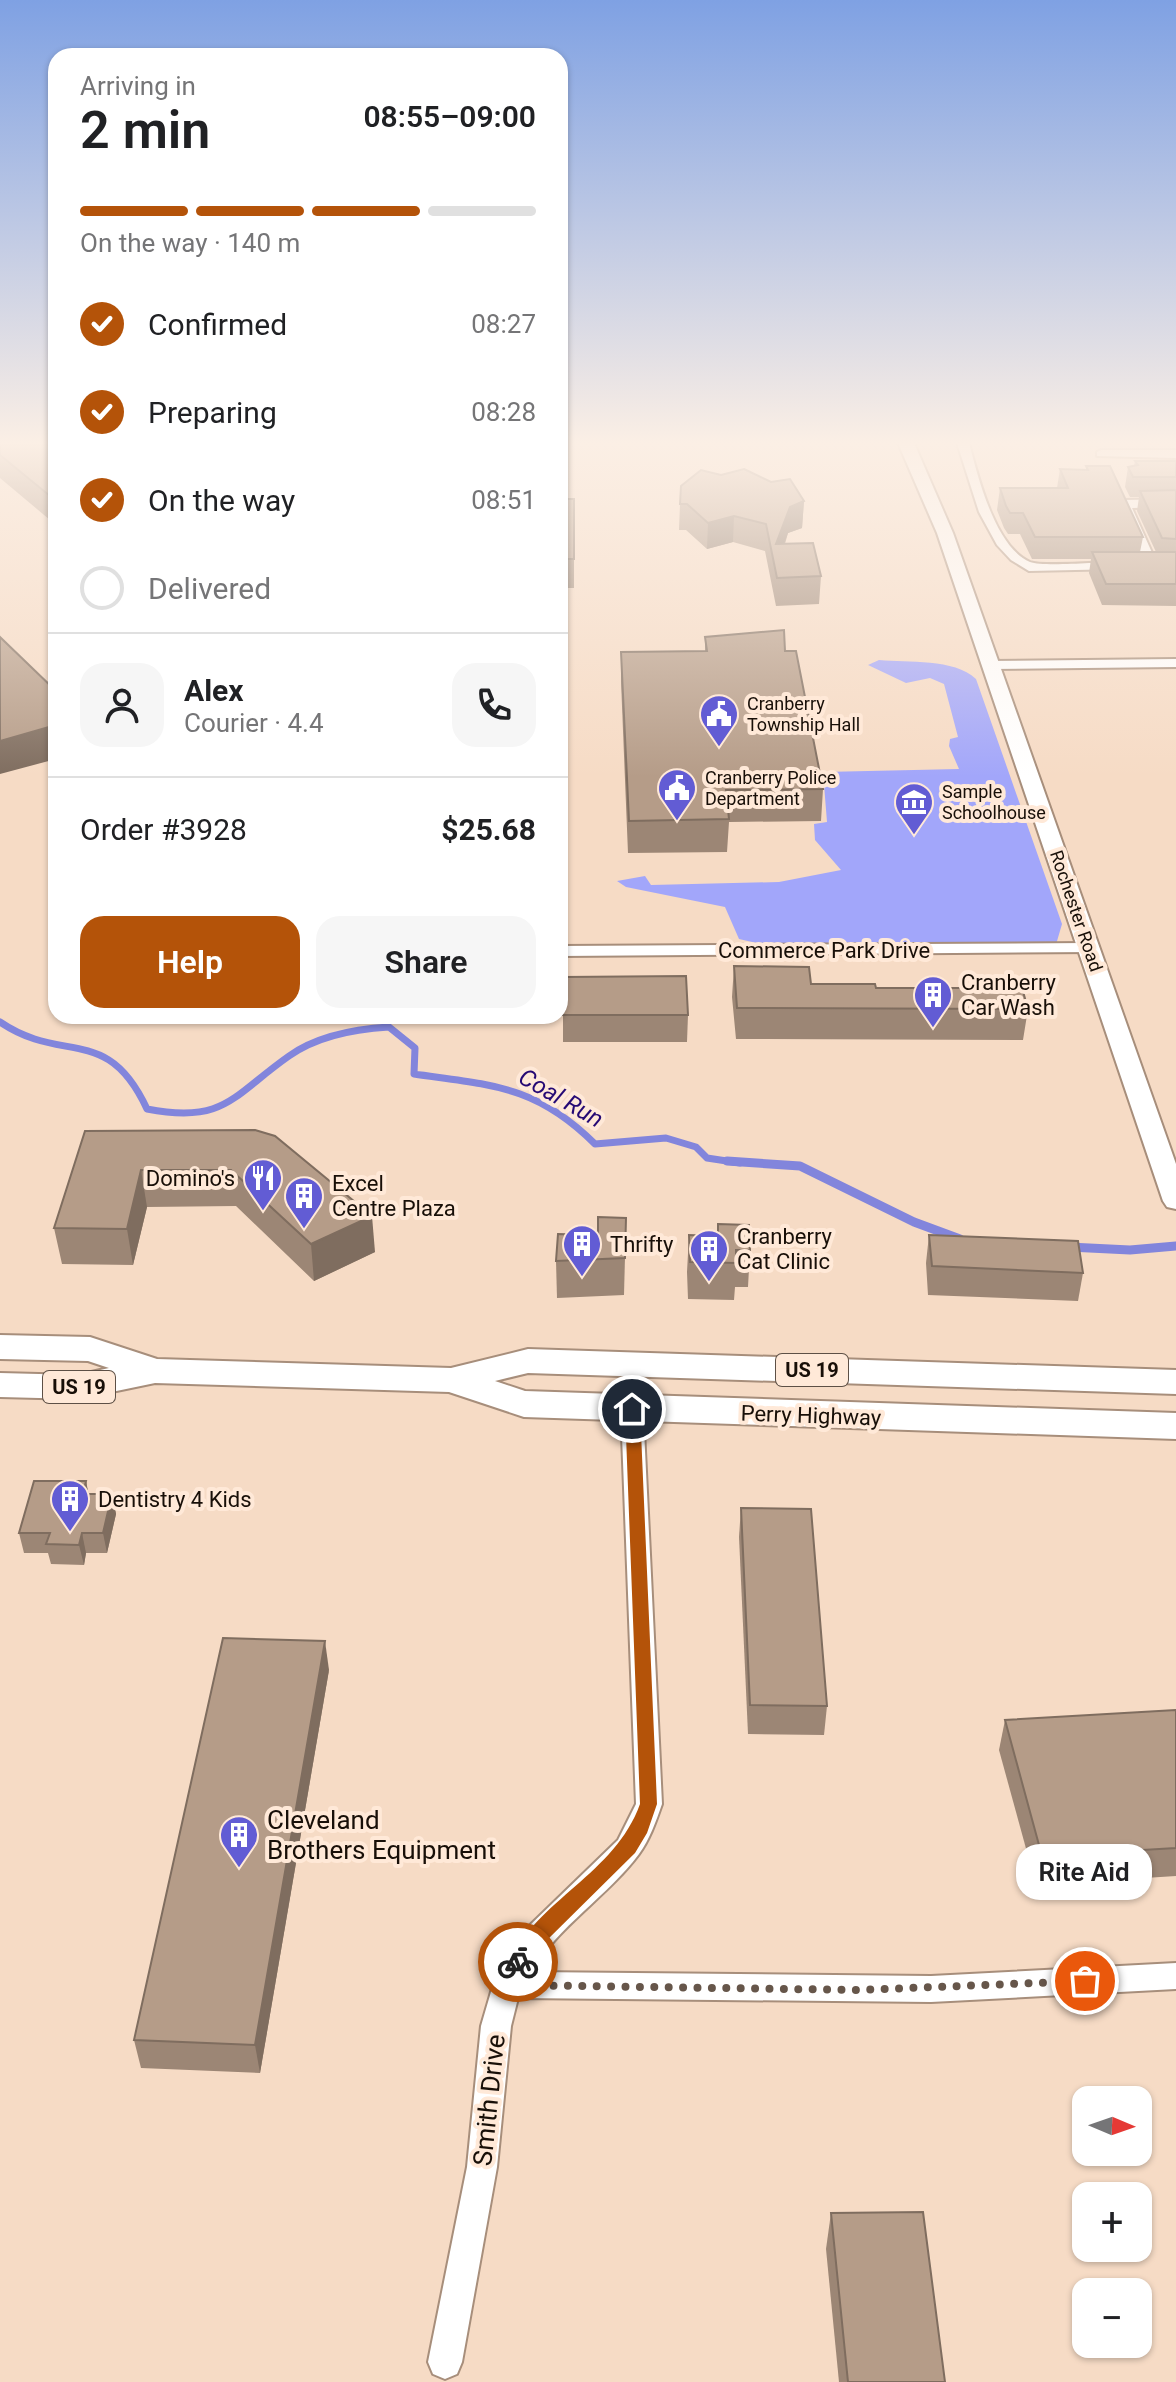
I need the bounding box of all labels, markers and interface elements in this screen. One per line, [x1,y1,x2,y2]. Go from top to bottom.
text: Arriving in [80,71,196,101]
text: 08:55–09:00 [363,99,536,134]
text: 2 min [80,100,210,161]
text: On the way · 140 m [80,228,300,258]
icon: check [80,302,124,346]
text: Confirmed [148,307,287,342]
text: 08:27 [471,309,536,339]
icon: check [80,390,124,434]
text: Preparing [148,395,277,430]
text: 08:28 [471,397,536,427]
icon: check [80,478,124,522]
text: On the way [148,483,295,518]
text: 08:51 [471,485,536,515]
text: Delivered [148,571,271,606]
button: person [80,663,164,747]
button: phone [452,663,536,747]
text: Alex [184,673,244,708]
public building icon: Cranberry Township Hall [698,693,740,748]
place label: Cranberry Township Hall [747,693,860,735]
text: Courier · 4.4 [184,708,324,738]
public building icon: Cranberry Police Department [656,767,698,822]
place label: Cranberry Police Department [705,767,836,809]
museum icon: Sample Schoolhouse [893,781,935,836]
place label: Sample Schoolhouse [942,781,1046,823]
text: Order #3928 [80,812,247,847]
text: $25.68 [441,812,536,847]
street label: Rochester Road [1046,847,1107,974]
button: Help [80,916,300,1008]
button: Share [316,916,536,1008]
street label: Commerce Park Drive [718,938,930,963]
place label: Cranberry Car Wash [961,970,1057,1020]
building icon: Cranberry Car Wash [912,974,954,1029]
water label: Coal Run [514,1063,608,1133]
restaurant icon: Domino's [242,1157,284,1212]
place label: Domino's [146,1166,235,1191]
place label: Excel Centre Plaza [332,1171,456,1221]
building icon: Excel Centre Plaza [283,1175,325,1230]
building icon: Thrifty [561,1223,603,1278]
place label: Cranberry Cat Clinic [737,1224,833,1274]
building icon: Cranberry Cat Clinic [688,1228,730,1283]
place label: Thrifty [610,1232,674,1257]
road number: US 19 [776,1354,848,1386]
road number: US 19 [43,1371,115,1403]
pin [598,1375,666,1443]
icon: home [610,1387,654,1431]
street label: Perry Highway [740,1401,882,1430]
building icon: Dentistry 4 Kids [49,1478,91,1533]
place label: Dentistry 4 Kids [98,1487,252,1512]
place label: Cleveland Brothers Equipment [267,1805,496,1865]
building icon: Cleveland Brothers Equipment [218,1814,260,1869]
callout: Rite Aid [1017,1845,1153,1901]
text: Rite Aid [1038,1857,1130,1887]
courier [478,1922,558,2002]
icon: bike [496,1940,540,1984]
pin [1051,1947,1119,2015]
icon: bag [1063,1959,1107,2003]
street label: Smith Drive [467,2033,511,2167]
north arrow [1072,2086,1152,2166]
map controls [1072,2086,1152,2358]
button: + [1072,2182,1152,2262]
button: − [1072,2278,1152,2358]

